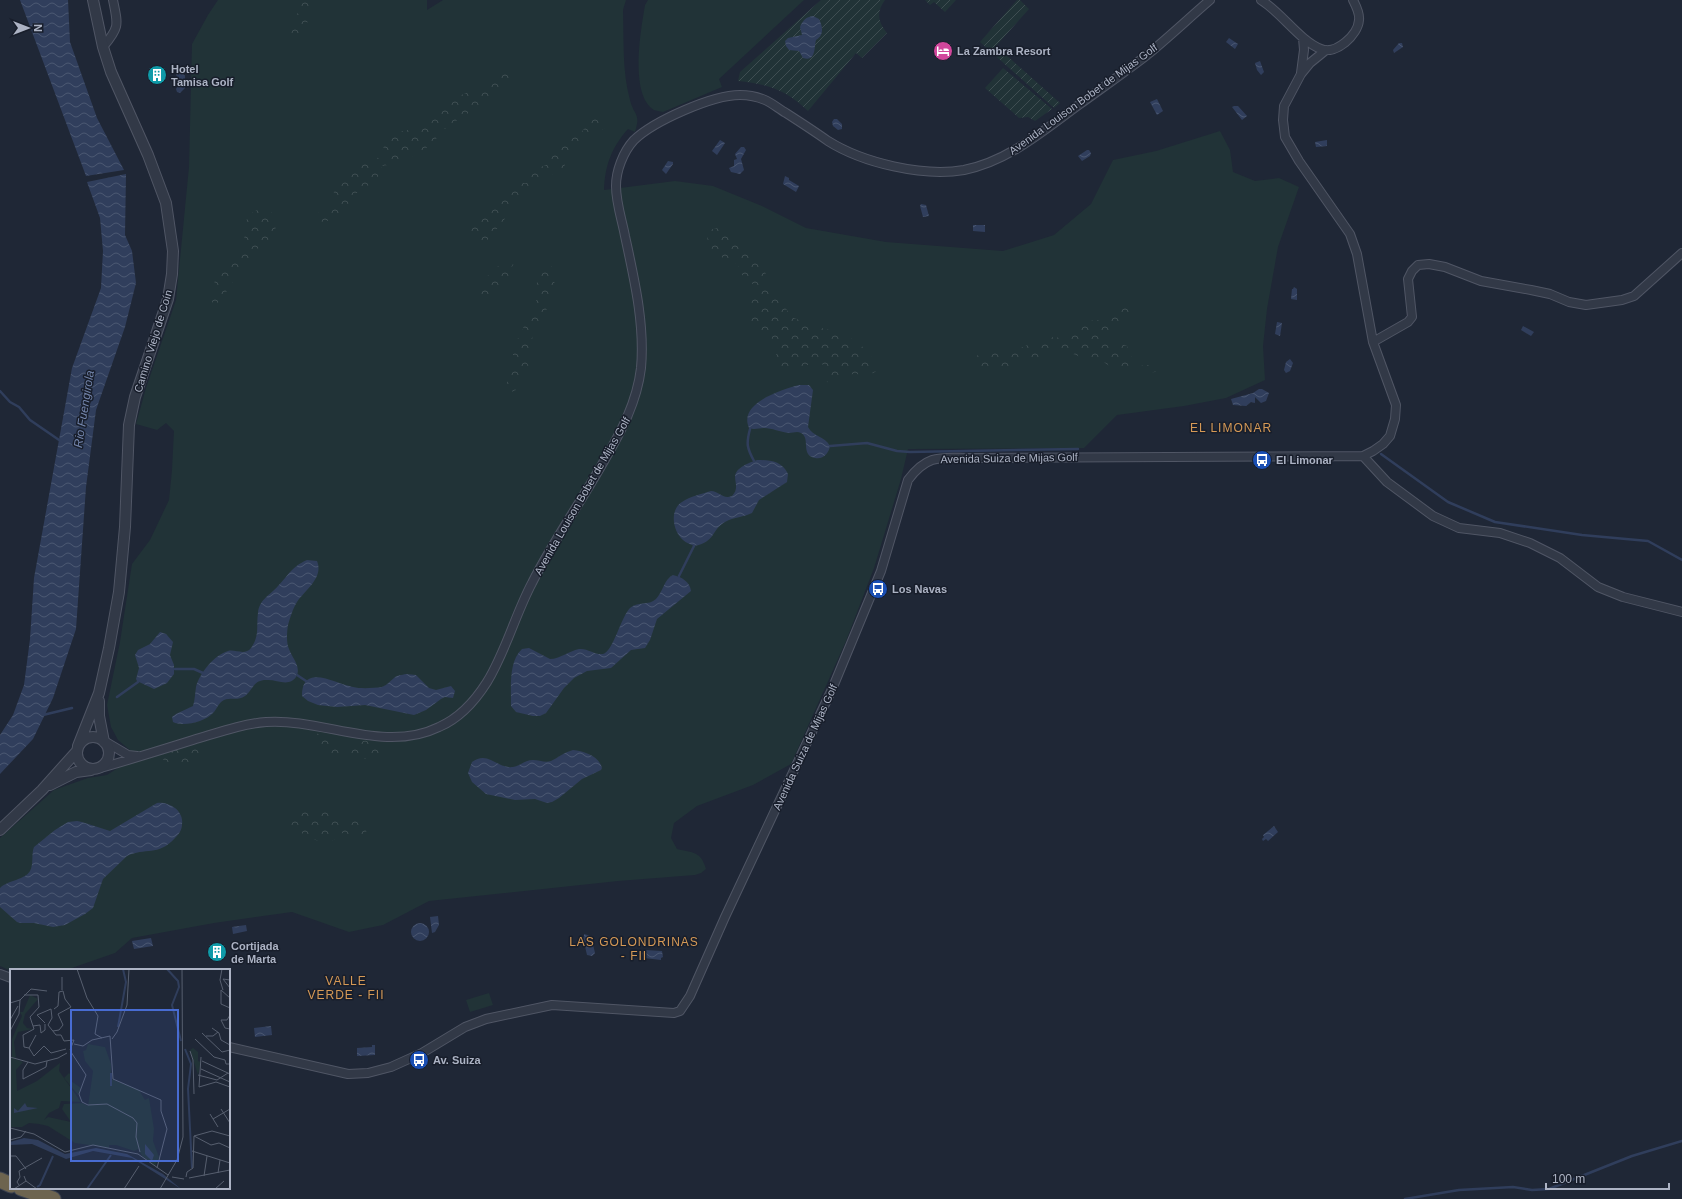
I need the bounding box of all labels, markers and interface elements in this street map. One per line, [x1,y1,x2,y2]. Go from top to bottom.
north arrow [8,8,48,48]
text: N [32,24,44,32]
hotel icon: La Zambra Resort [932,40,954,62]
street label: Avenida Louison Bobet de Mijas Golf [1007,41,1160,157]
place label: La Zambra Resort [957,45,1051,57]
place label: Hotel Tamisa Golf [171,63,233,88]
building icon: Hotel Tamisa Golf [146,64,168,86]
street label: Camino Viejo de Coín [132,288,174,394]
water label: Rio Fuengirola [71,369,97,449]
street label: Avenida Louison Bobet de Mijas Golf [532,414,633,577]
district label: EL LIMONAR [1190,421,1272,435]
bus stop icon: El Limonar [1251,449,1273,471]
street label: Avenida Suiza de Mijas Golf [940,451,1079,465]
place label: El Limonar [1276,454,1334,466]
bus stop icon: Los Navas [867,578,889,600]
place label: Los Navas [892,583,947,595]
street label: Avenida Suiza de Mijas Golf [771,681,840,812]
district label: LAS GOLONDRINAS - FII [569,935,699,963]
place label: Cortijada de Marta [231,940,280,965]
building icon: Cortijada de Marta [206,941,228,963]
inset map [10,969,230,1189]
district label: VALLE VERDE - FII [307,974,385,1002]
bus stop icon: Av. Suiza [408,1049,430,1071]
place label: Av. Suiza [433,1054,482,1066]
scale bar [1546,1165,1669,1191]
text: 100 m [1552,1172,1585,1186]

